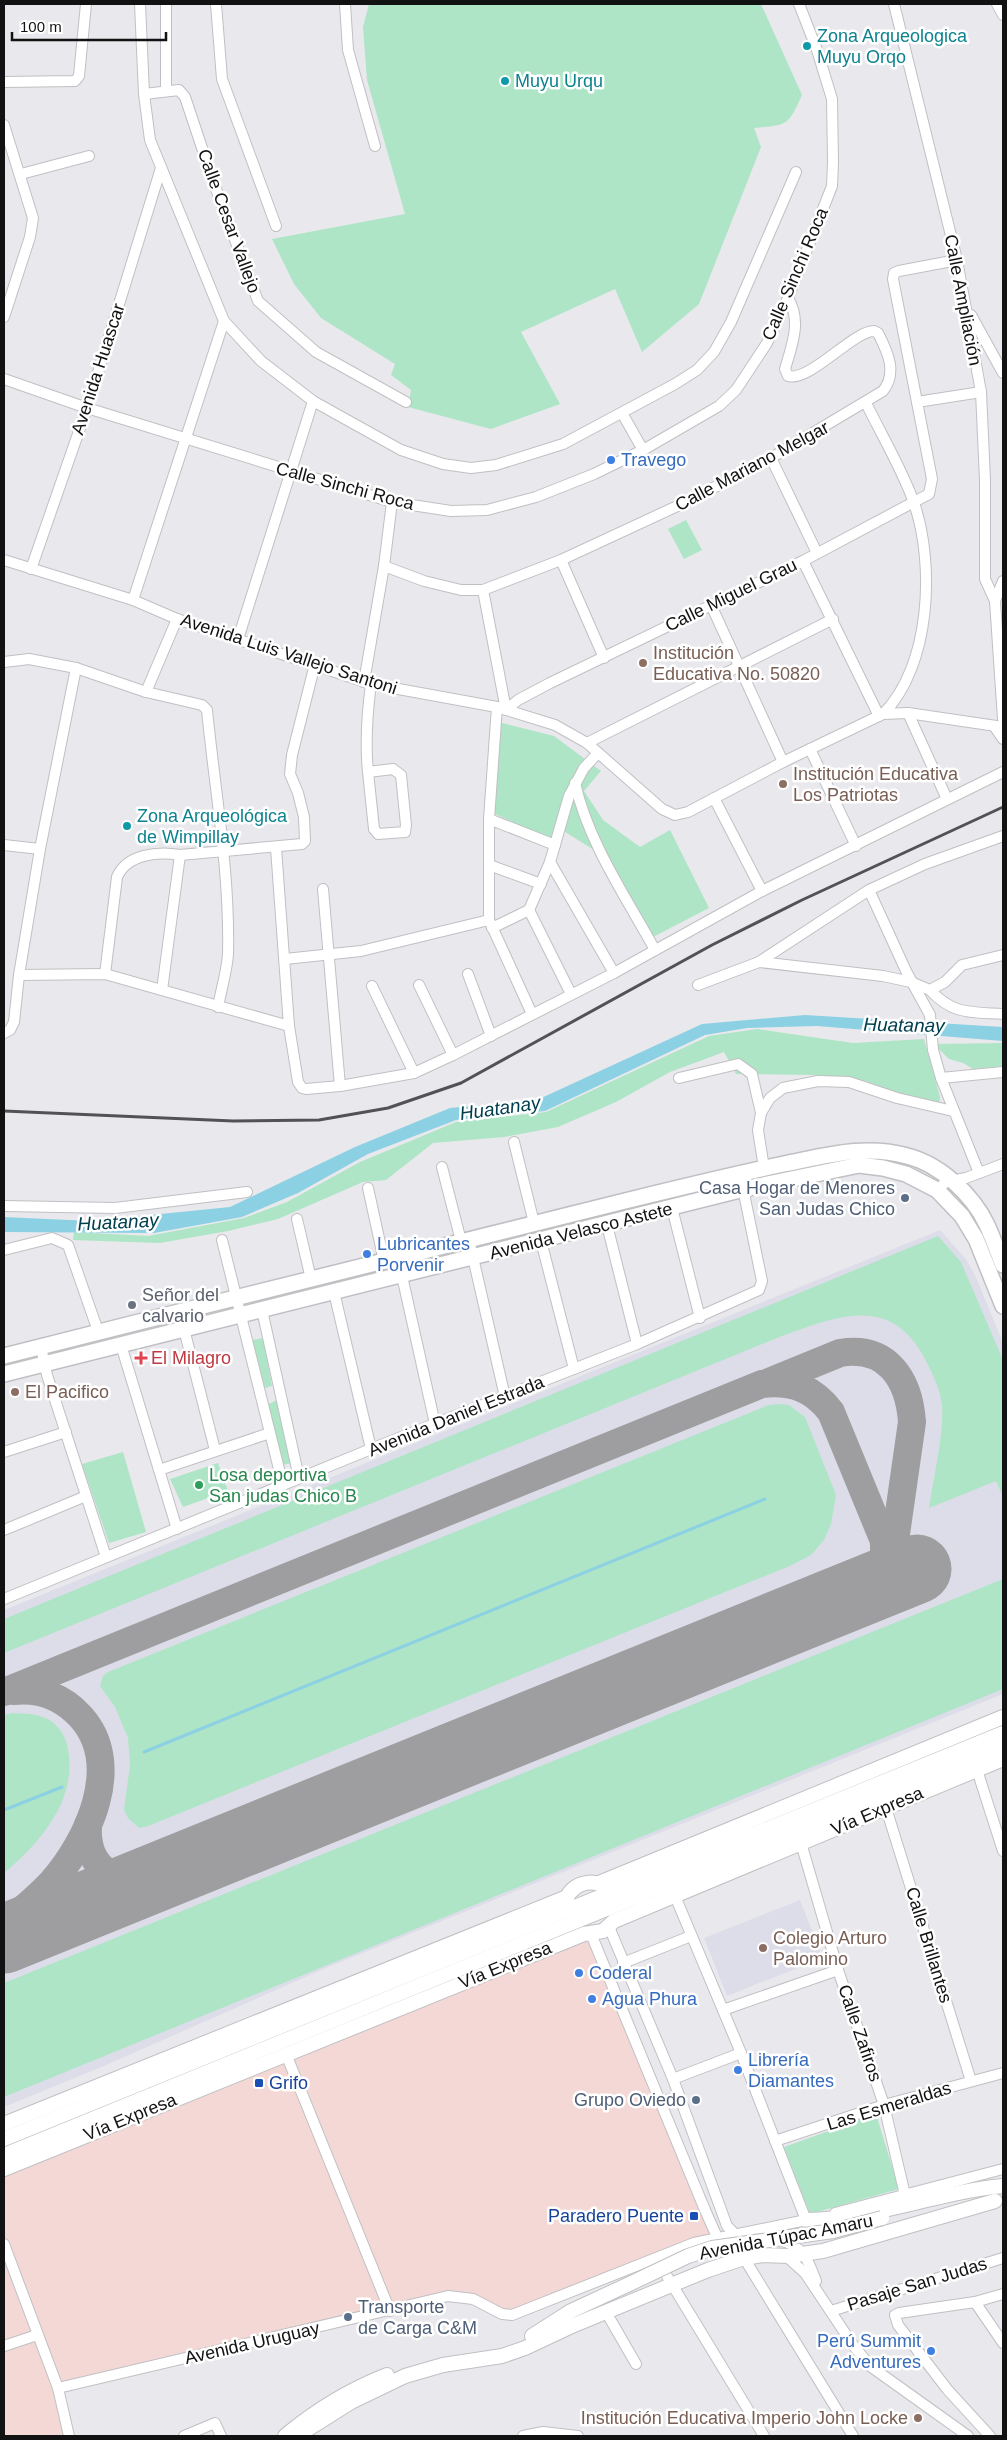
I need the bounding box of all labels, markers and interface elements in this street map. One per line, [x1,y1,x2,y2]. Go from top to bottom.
scale bar [12,10,166,42]
text: 100 m [20,18,62,35]
place label: Zona Arqueologica Muyu Orqo [817,26,968,67]
marker: Zona Arqueologica Muyu Orqo [801,40,813,52]
place label: Muyu Urqu [515,71,603,91]
marker: Muyu Urqu [499,75,511,87]
street label: Calle Cesar Vallejo [194,146,264,296]
street label: Calle Sinchi Roca [758,204,832,343]
street label: Calle Ampliación [940,233,986,367]
street label: Avenida Huascar [67,301,129,437]
street label: Calle Mariano Melgar [672,417,832,515]
place label: Travego [621,450,686,470]
marker: Travego [605,454,617,466]
street label: Calle Sinchi Roca [274,458,417,514]
street label: Calle Miguel Grau [662,554,800,636]
street label: Avenida Luis Vallejo Santoni [178,609,400,699]
place label: Institución Educativa No. 50820 [653,643,820,684]
marker: Institución Educativa No. 50820 [637,657,649,669]
place label: Institución Educativa Los Patriotas [793,764,959,805]
marker: Institución Educativa Los Patriotas [777,778,789,790]
place label: Zona Arqueológica de Wimpillay [137,806,288,847]
marker: Zona Arqueológica de Wimpillay [121,820,133,832]
water label: Huatanay [863,1014,946,1036]
water label: Huatanay [458,1092,543,1124]
place label: Casa Hogar de Menores San Judas Chico [699,1178,895,1219]
marker: Casa Hogar de Menores San Judas Chico [899,1192,911,1204]
street label: Avenida Velasco Astete [487,1199,675,1263]
water label: Huatanay [77,1209,161,1235]
place label: Lubricantes Porvenir [377,1234,470,1275]
marker: Lubricantes Porvenir [361,1248,373,1260]
place label: Señor del calvario [142,1285,219,1326]
marker: Señor del calvario [126,1299,138,1311]
place label: El Milagro [151,1348,231,1368]
marker: El Milagro [135,1352,147,1364]
street label: Avenida Daniel Estrada [365,1371,548,1460]
place label: El Pacifico [25,1382,109,1402]
marker: El Pacifico [9,1386,21,1398]
place label: Losa deportiva San judas Chico B [209,1465,357,1506]
marker: Losa deportiva San judas Chico B [193,1479,205,1491]
street label: Vía Expresa [828,1782,927,1839]
street label: Calle Brillantes [902,1885,956,2005]
place label: Colegio Arturo Palomino [773,1928,887,1969]
street label: Vía Expresa [456,1937,555,1993]
marker: Colegio Arturo Palomino [757,1942,769,1954]
place label: Coderal [589,1963,652,1983]
marker: Coderal [573,1967,585,1979]
street label: Calle Zafiros [834,1982,886,2084]
place label: Agua Phura [602,1989,698,2009]
marker: Agua Phura [586,1993,598,2005]
place label: Librería Diamantes [748,2050,834,2091]
marker: Librería Diamantes [732,2064,744,2076]
place label: Grifo [269,2073,308,2093]
marker: Grifo [253,2077,265,2089]
street label: Las Esmeraldas [824,2078,954,2134]
street label: Vía Expresa [81,2089,180,2145]
place label: Grupo Oviedo [574,2090,686,2110]
marker: Grupo Oviedo [690,2094,702,2106]
place label: Paradero Puente [548,2206,684,2226]
marker: Paradero Puente [688,2210,700,2222]
street label: Avenida Túpac Amaru [697,2210,875,2264]
street label: Pasaje San Judas [845,2253,989,2315]
place label: Transporte de Carga C&M [358,2297,477,2338]
marker: Transporte de Carga C&M [342,2311,354,2323]
street label: Avenida Uruguay [183,2318,321,2368]
place label: Perú Summit Adventures [817,2331,921,2372]
marker: Perú Summit Adventures [925,2345,937,2357]
place label: Institución Educativa Imperio John Locke [581,2408,908,2428]
marker: Institución Educativa Imperio John Locke [912,2412,924,2424]

